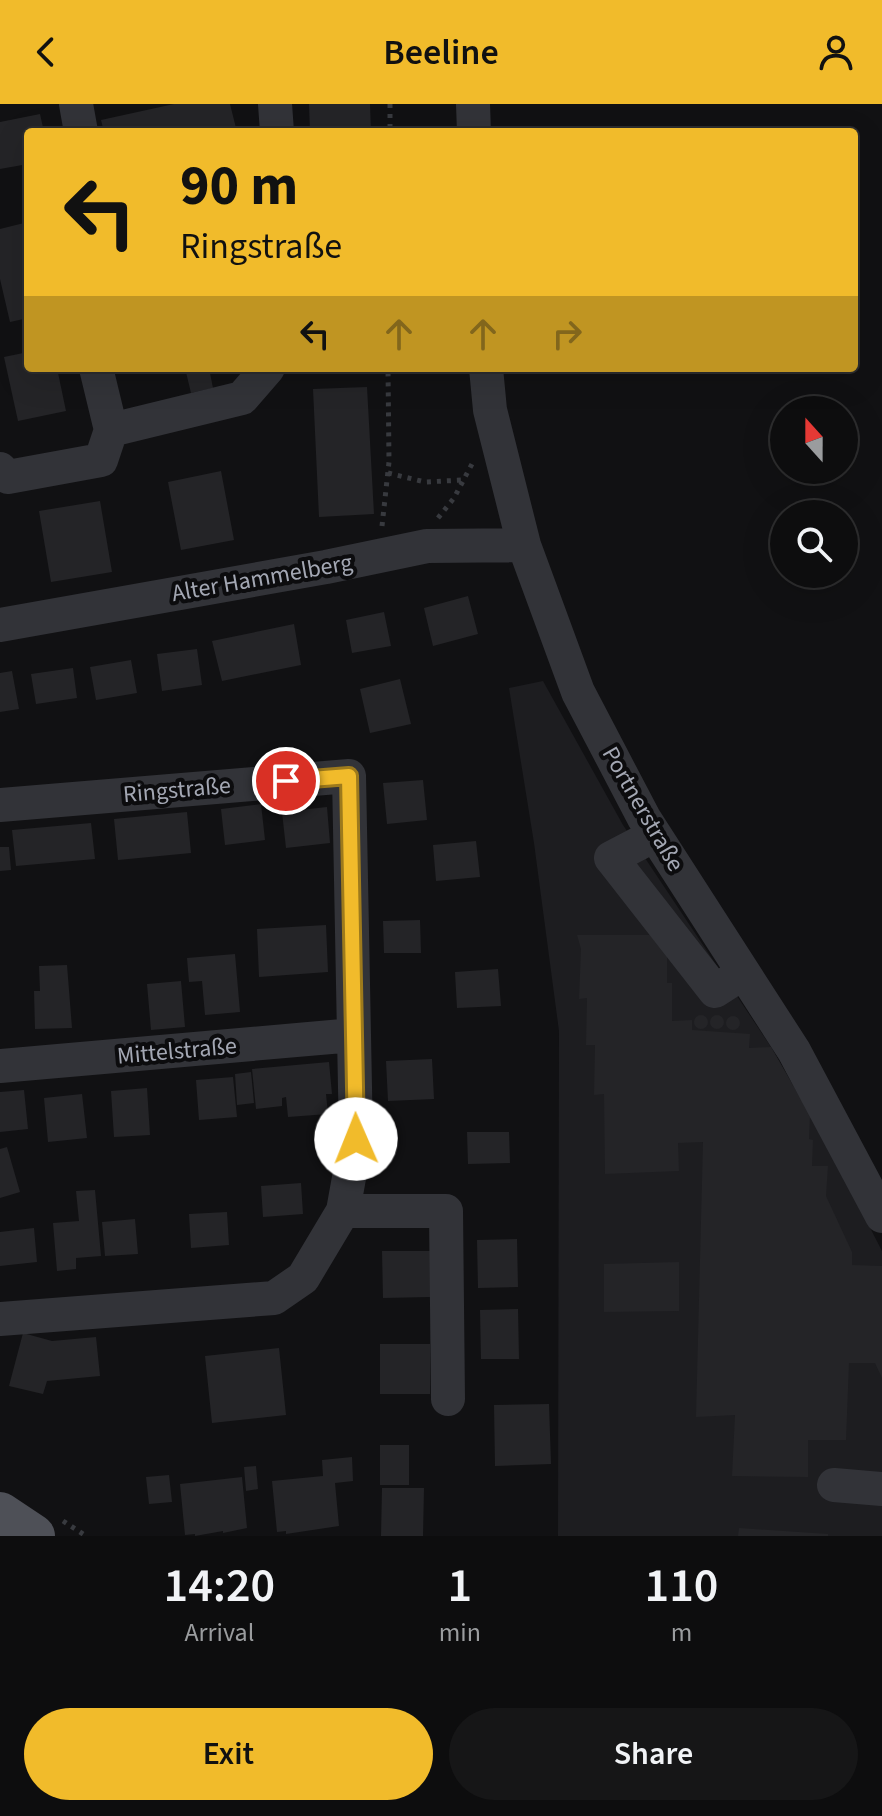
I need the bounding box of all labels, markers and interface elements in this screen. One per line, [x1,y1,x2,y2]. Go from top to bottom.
text: Beeline [383,27,499,78]
icon: back [24,30,68,74]
icon: person [814,30,858,74]
text: 90 m [180,147,298,226]
icon: left [48,160,152,264]
text: Ringstraße [180,221,342,272]
icon: left [293,312,337,356]
icon: ahead [377,312,421,356]
icon: ahead [461,312,505,356]
icon: right [545,312,589,356]
north arrow [770,396,858,484]
map controls [770,396,858,588]
button: search [770,500,858,588]
street label: Alter Hammelberg [169,545,355,611]
street label: Portnerstraße [593,740,693,878]
pin [252,747,320,815]
icon: arrive [264,759,308,803]
street label: Ringstraße [122,768,232,812]
street label: Mittelstraße [116,1028,238,1074]
position arrow [314,1097,398,1181]
text: 14:20 [164,1552,275,1620]
text: 1 [448,1552,472,1620]
text: 110 [645,1552,718,1620]
text: Arrival [184,1614,254,1651]
text: min [439,1614,481,1651]
text: m [671,1614,692,1651]
button: Exit [24,1708,433,1800]
button: Share [449,1708,858,1800]

